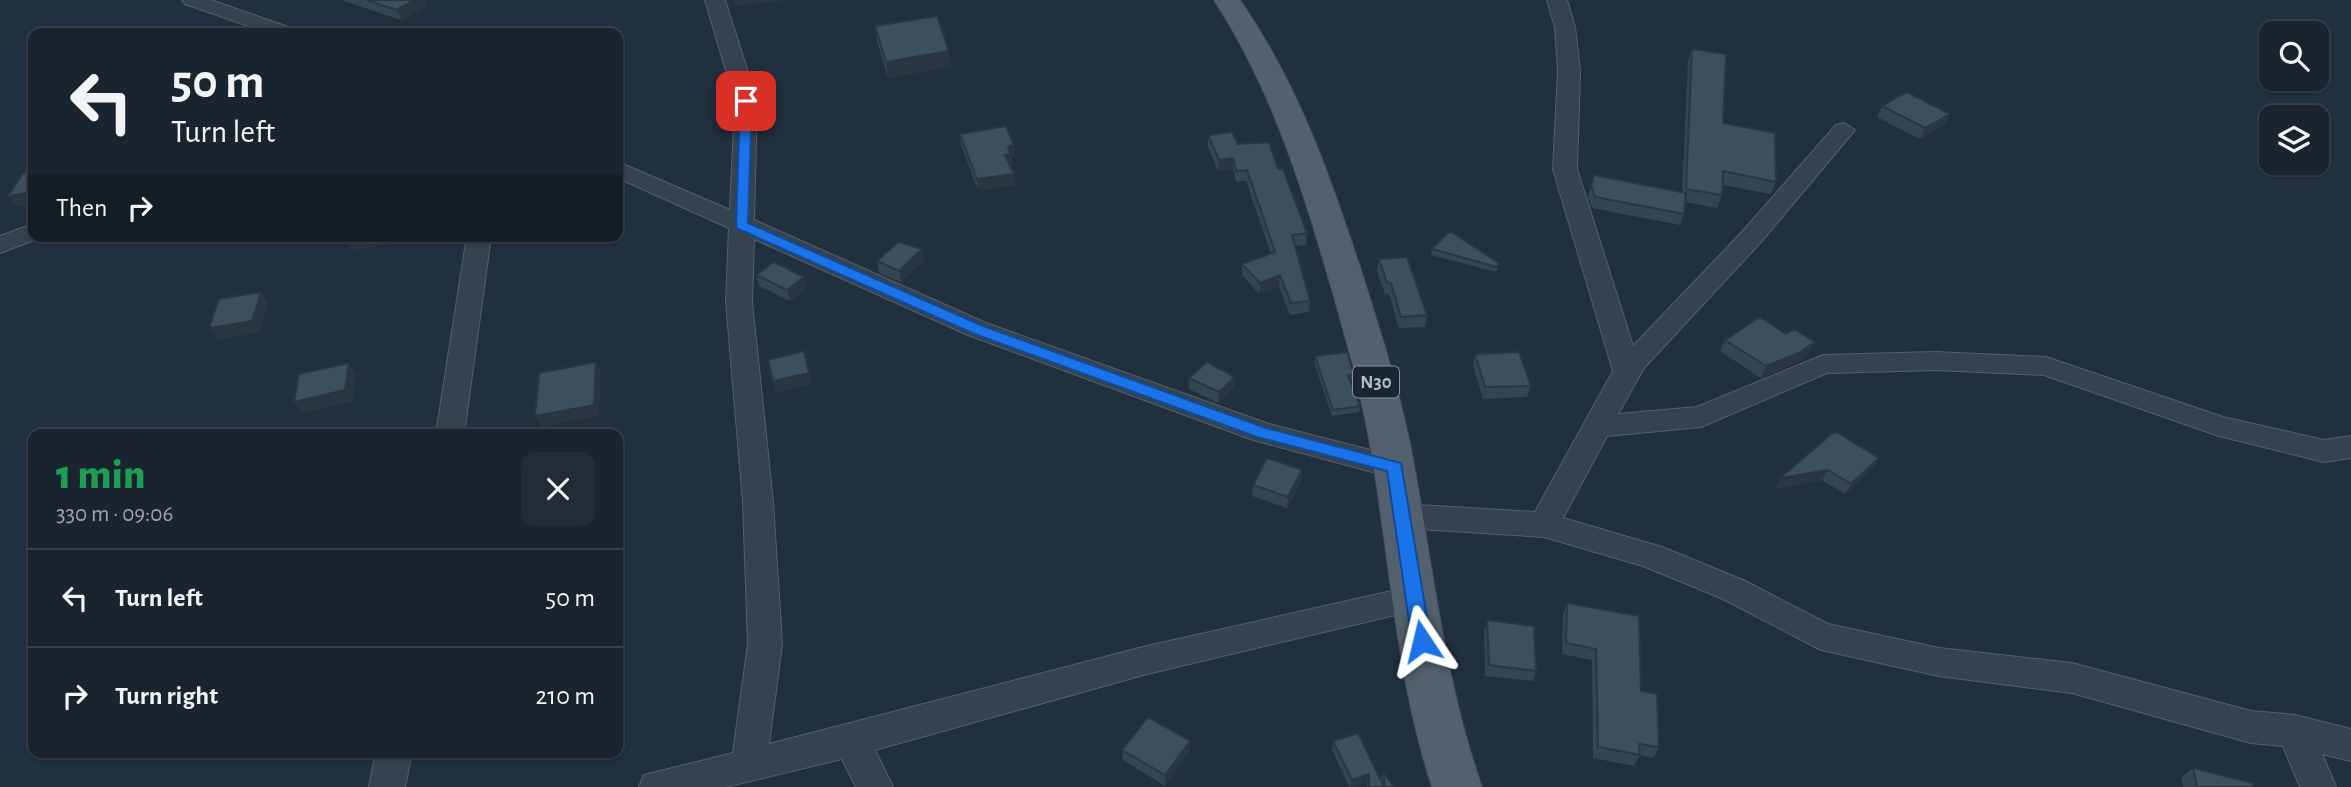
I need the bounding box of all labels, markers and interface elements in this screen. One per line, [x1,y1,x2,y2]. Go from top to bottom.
map controls [2259,21,2329,175]
button: search [2259,21,2329,91]
icon: left [56,56,147,147]
text: 50 m [171,58,265,107]
pin [716,71,776,131]
icon: arrive [727,82,765,120]
button: layers [2259,105,2329,175]
text: Turn left [171,116,275,148]
icon: right [121,189,159,227]
text: Then [56,195,107,221]
road number: N30 [1353,366,1399,398]
button: close [521,452,595,526]
text: 1 min [56,454,145,496]
text: 330 m · 09:06 [56,503,173,526]
icon: left [56,579,94,617]
text: Turn left [115,585,203,611]
text: 50 m [545,585,595,611]
position arrow [1385,604,1459,678]
icon: right [56,677,94,715]
text: Turn right [115,683,218,709]
text: 210 m [535,683,595,709]

